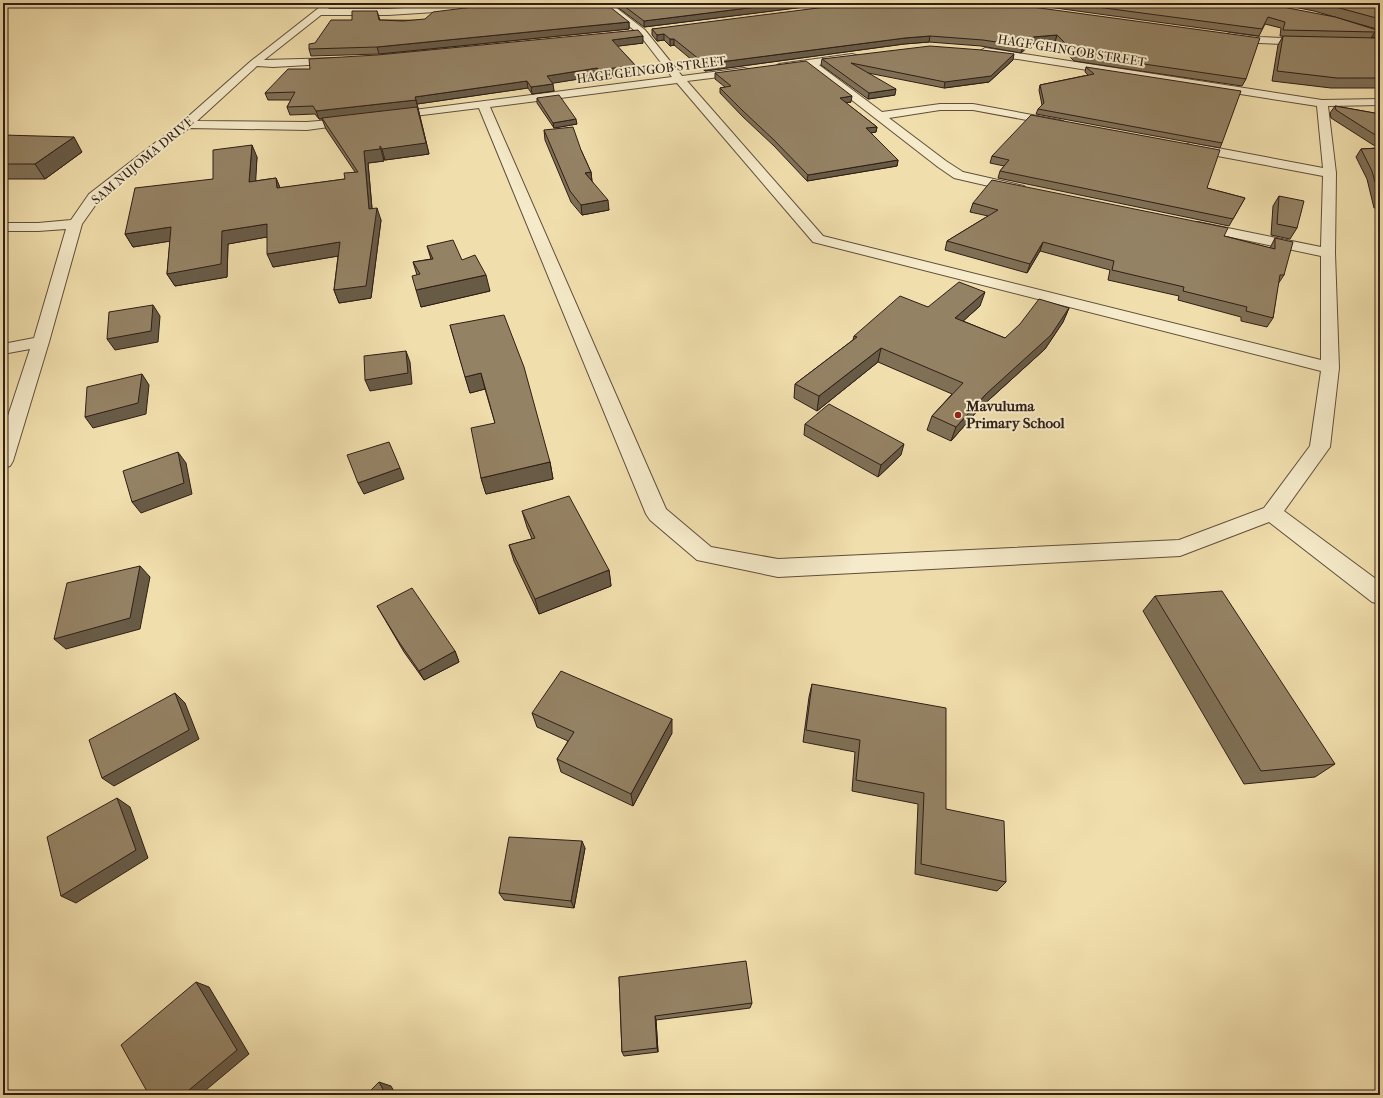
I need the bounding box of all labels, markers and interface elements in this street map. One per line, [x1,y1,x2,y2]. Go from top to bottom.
street label: HAGE GEINGOB STREET [996,31,1148,70]
street label: HAGE GEINGOB STREET [576,53,727,86]
street label: SAM NUJOMA DRIVE [88,113,196,207]
place label: Mavuluma Primary School [965,397,1066,432]
marker: Mavuluma Primary School [953,410,963,420]

